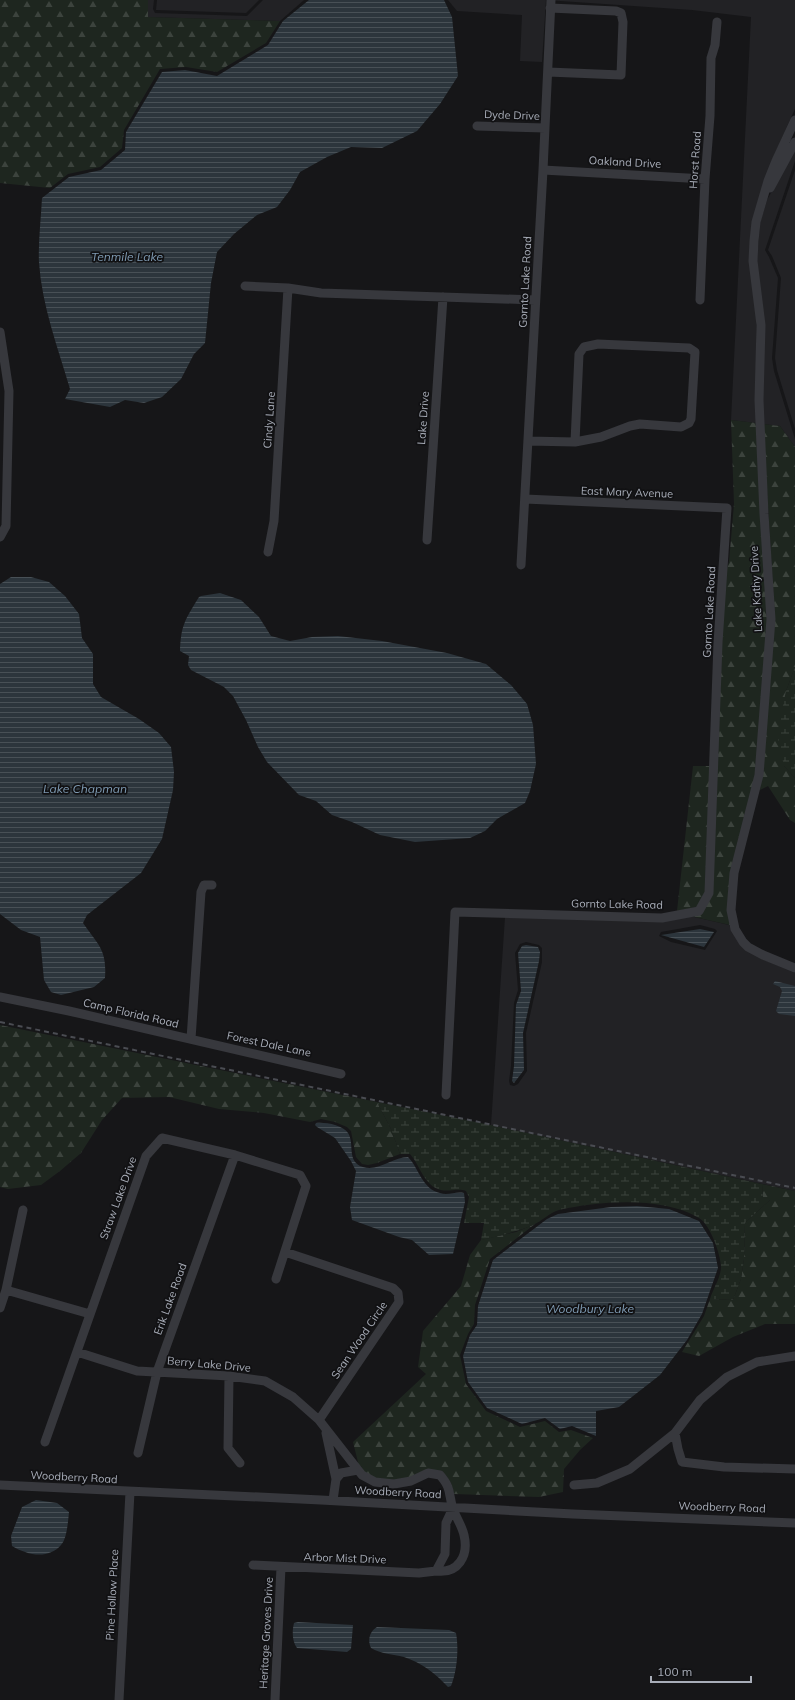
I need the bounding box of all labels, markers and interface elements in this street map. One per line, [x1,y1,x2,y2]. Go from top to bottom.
street label: Dyde Drive [484,107,540,123]
street label: Horst Road [686,131,704,189]
street label: Oakland Drive [588,153,662,171]
street label: Gornto Lake Road [516,236,534,328]
water label: Tenmile Lake [91,249,164,264]
street label: Cindy Lane [260,391,278,449]
street label: Lake Drive [414,391,432,445]
street label: East Mary Avenue [581,483,673,501]
street label: Lake Kathy Drive [747,546,765,632]
street label: Gornto Lake Road [700,566,718,658]
water label: Lake Chapman [43,781,127,796]
street label: Gornto Lake Road [571,896,663,912]
street label: Camp Florida Road [82,995,180,1031]
street label: Forest Dale Lane [226,1028,312,1060]
street label: Straw Lake Drive [97,1155,139,1241]
street label: Erik Lake Road [151,1261,189,1337]
street label: Sean Wood Circle [328,1299,390,1381]
water label: Woodbury Lake [546,1301,635,1316]
street label: Berry Lake Drive [167,1353,251,1375]
street label: Woodberry Road [30,1468,118,1486]
street label: Woodberry Road [354,1483,442,1501]
street label: Woodberry Road [678,1498,766,1516]
street label: Pine Hollow Place [103,1549,121,1641]
street label: Arbor Mist Drive [303,1550,387,1566]
street label: Heritage Groves Drive [256,1577,276,1689]
scale bar [651,1658,751,1684]
text: 100 m [657,1664,692,1679]

